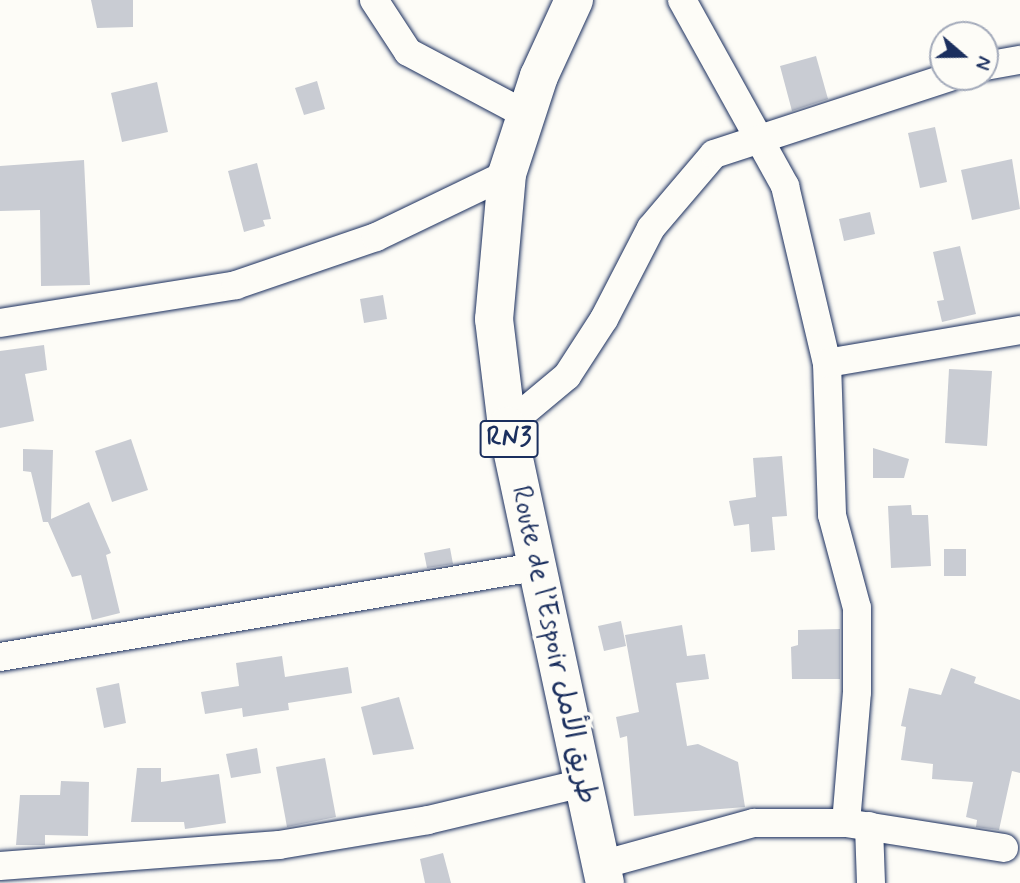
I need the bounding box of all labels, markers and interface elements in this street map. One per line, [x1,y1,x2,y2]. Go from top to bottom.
north arrow [929,21,999,91]
text: N [968,52,996,73]
road number: RN3 [479,416,539,462]
street label: Route de l’Espoir طريق الأمل [503,484,603,806]

